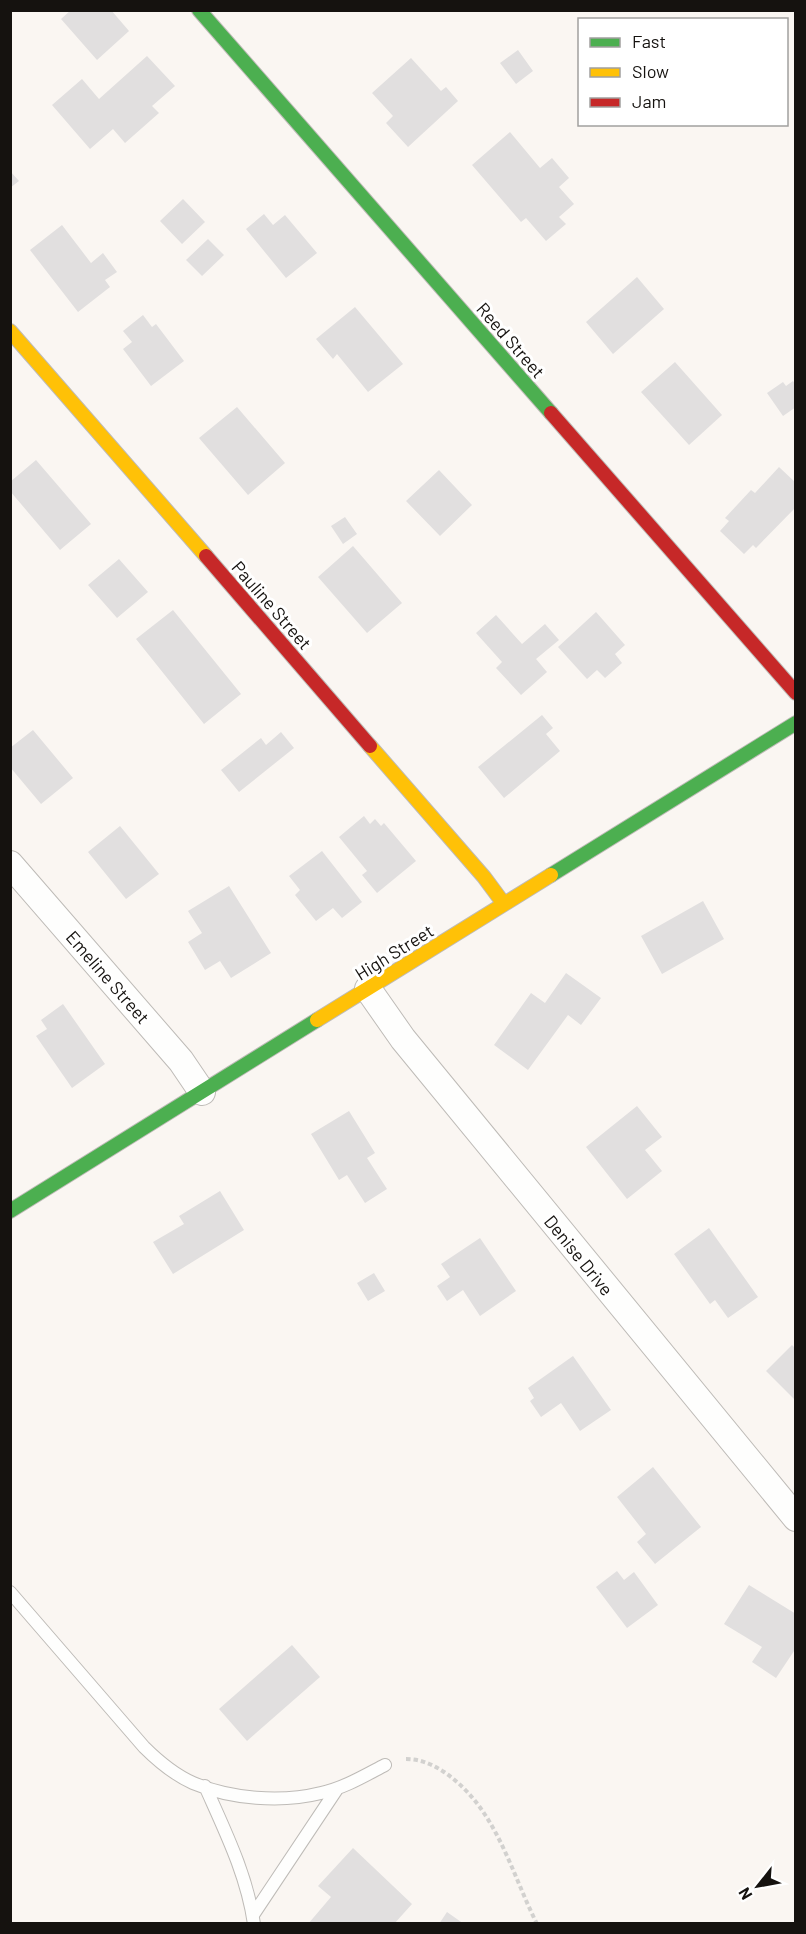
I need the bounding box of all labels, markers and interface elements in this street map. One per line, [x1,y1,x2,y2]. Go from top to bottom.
legend [578,18,788,126]
text: Fast [632,30,666,52]
text: Slow [632,60,669,82]
text: Jam [632,90,666,112]
street label: Reed Street [472,298,550,382]
street label: Pauline Street [228,556,316,654]
street label: High Street [351,919,437,985]
street label: Emeline Street [62,926,154,1028]
street label: Denise Drive [540,1210,618,1300]
north arrow [728,1856,788,1916]
text: N [734,1885,756,1903]

